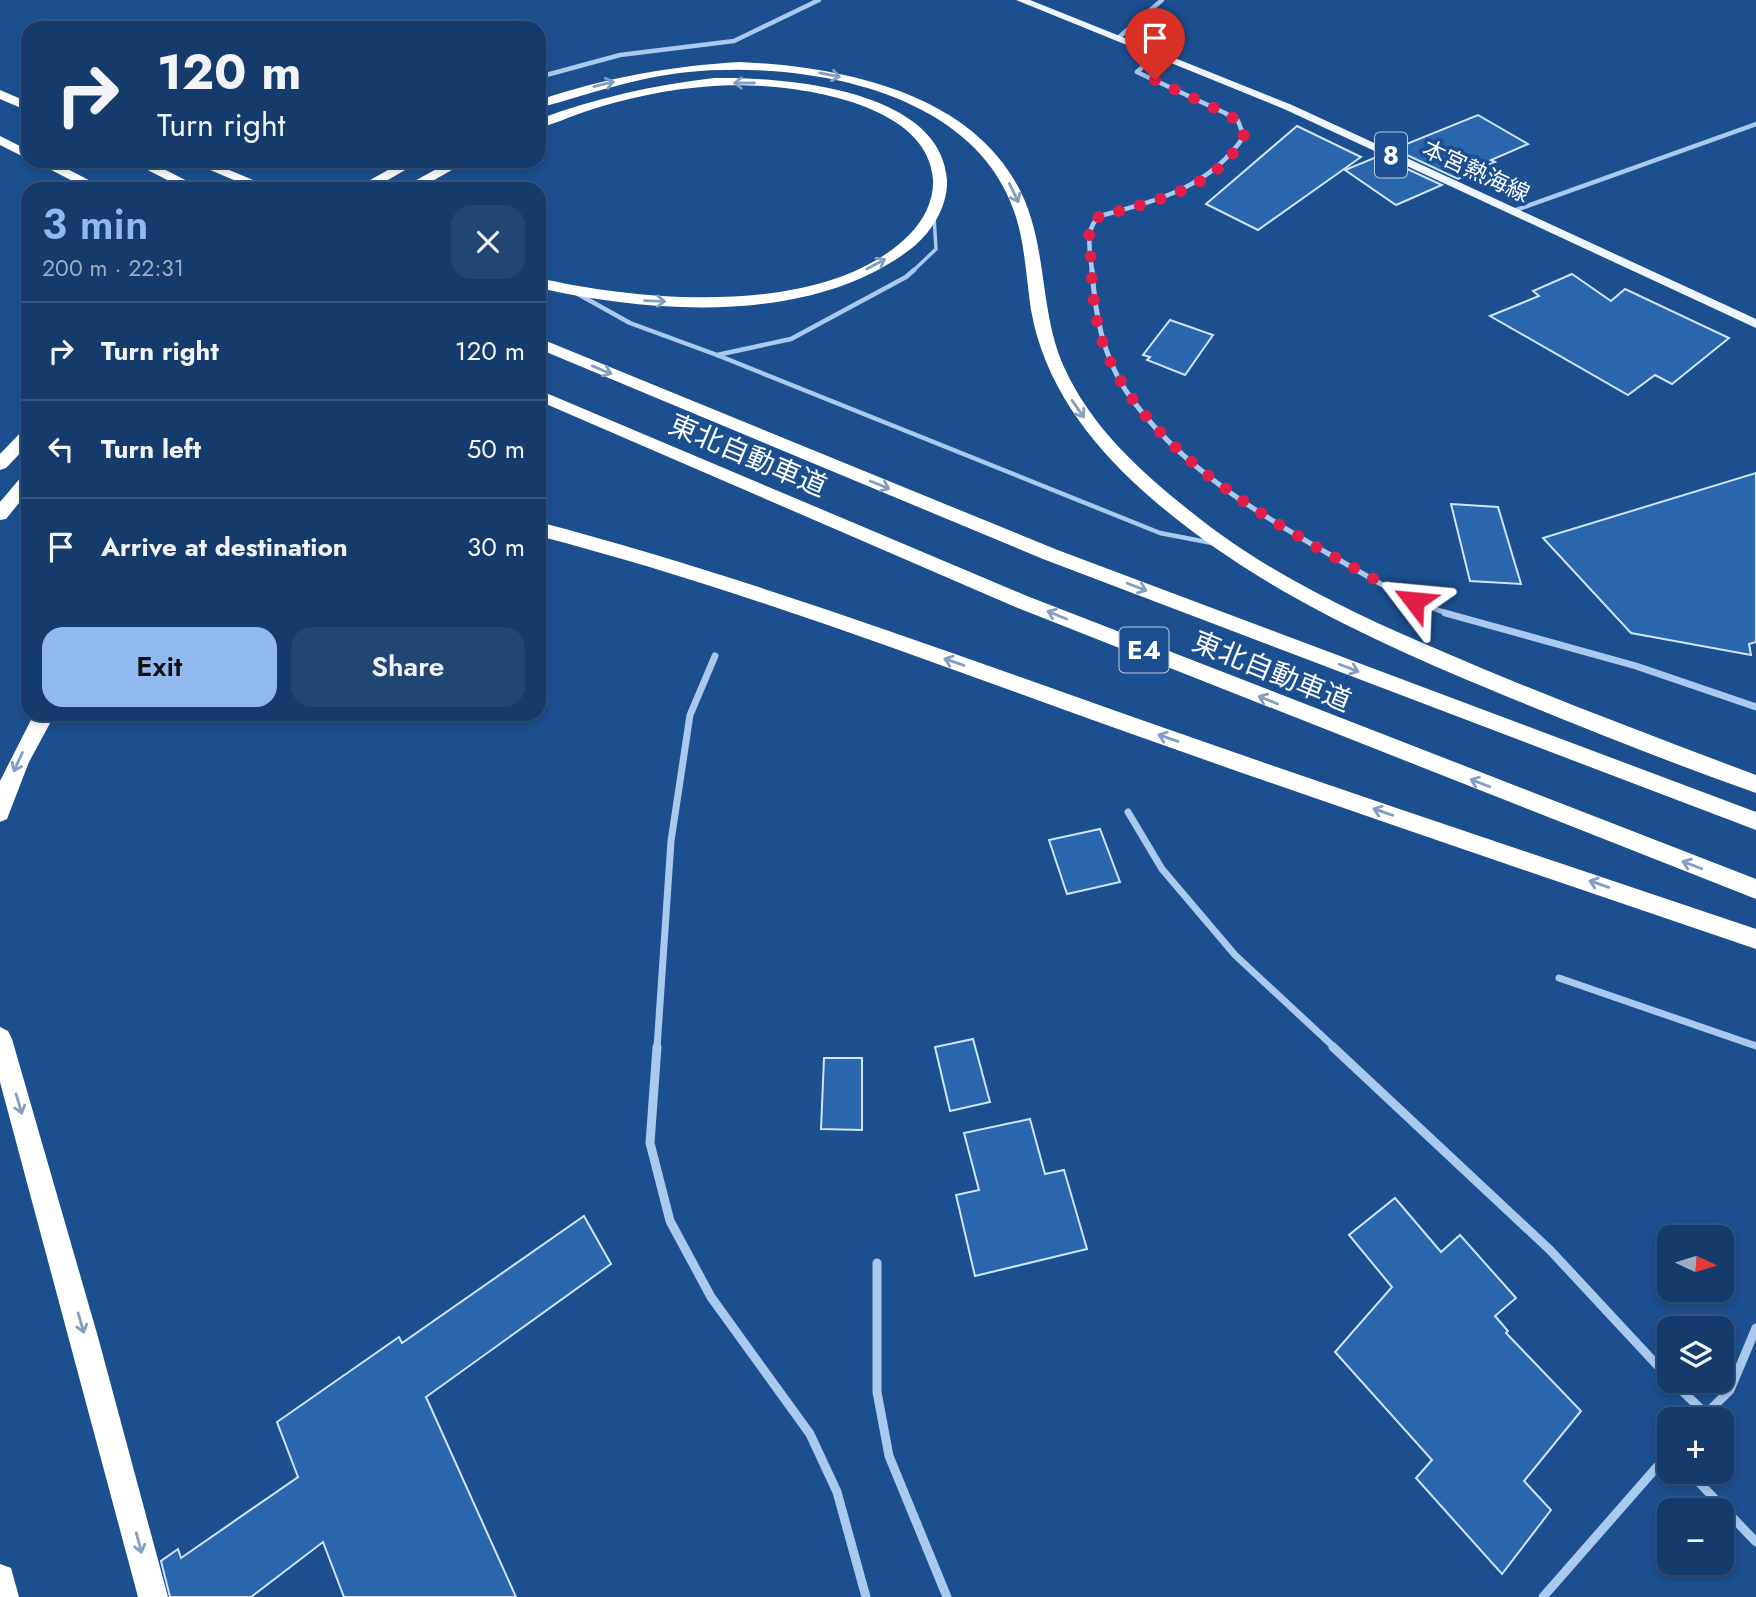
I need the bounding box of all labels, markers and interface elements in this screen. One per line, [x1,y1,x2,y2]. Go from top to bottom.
pin [1125,8,1185,80]
icon: arrive [1136,19,1174,57]
text: 120 m [157,37,301,107]
icon: right [42,49,133,140]
one-way arrow [818,68,841,82]
one-way arrow [733,76,756,90]
one-way arrow [592,77,615,90]
text: Turn right [157,102,286,148]
street label: 本宮熱海線 [1417,131,1535,211]
road number: 8 [1375,132,1407,178]
one-way arrow [1008,182,1021,203]
text: 3 min [42,194,148,255]
button: close [451,205,525,279]
text: 200 m · 22:31 [42,251,184,285]
one-way arrow [865,257,886,271]
one-way arrow [643,294,666,307]
icon: right [42,332,80,370]
text: Turn right [101,332,219,370]
text: 120 m [455,332,525,370]
one-way arrow [590,364,612,377]
one-way arrow [1071,399,1085,418]
street label: 東北自動車道 [662,404,833,507]
icon: left [42,430,80,468]
text: Turn left [101,430,201,468]
text: 50 m [467,430,525,468]
one-way arrow [869,479,890,492]
icon: arrive [42,528,80,566]
text: Arrive at destination [101,528,348,566]
text: 30 m [467,528,525,566]
position arrow [1377,564,1451,638]
one-way arrow [1125,582,1147,595]
one-way arrow [1047,608,1068,621]
street label: 東北自動車道 [1186,621,1357,722]
button: Exit [42,627,277,707]
button: Share [291,627,525,707]
road number: E4 [1120,628,1168,672]
one-way arrow [943,655,965,667]
one-way arrow [1338,663,1360,675]
one-way arrow [1258,692,1280,705]
one-way arrow [1158,731,1180,743]
one-way arrow [11,751,24,772]
one-way arrow [1470,775,1491,788]
one-way arrow [1373,805,1395,817]
one-way arrow [1682,858,1704,870]
one-way arrow [1588,877,1610,890]
one-way arrow [13,1093,26,1115]
north arrow [1657,1225,1734,1302]
map controls [1657,1225,1734,1575]
one-way arrow [75,1312,88,1334]
button: layers [1657,1316,1734,1393]
button: + [1657,1407,1734,1484]
button: − [1657,1498,1734,1575]
one-way arrow [133,1531,146,1554]

